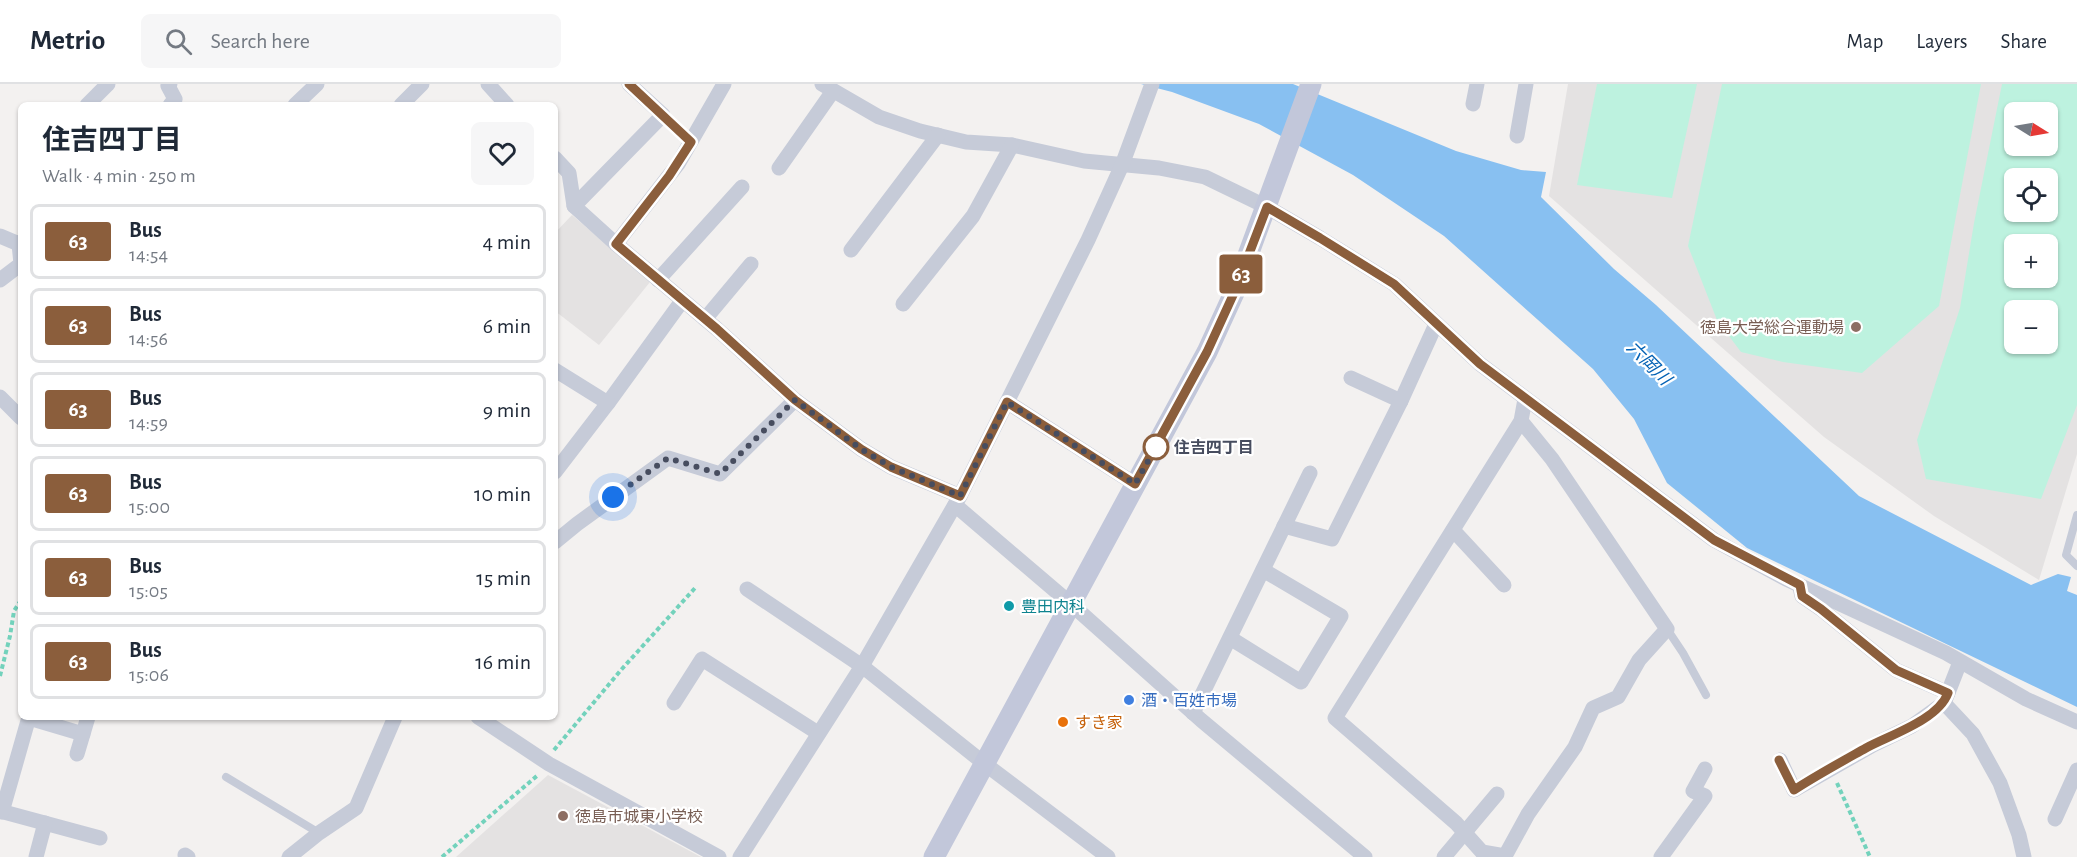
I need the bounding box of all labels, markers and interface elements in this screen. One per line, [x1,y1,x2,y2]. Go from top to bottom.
search box [141,14,561,68]
icon: search [162,25,195,58]
text: Metrio [30,27,105,55]
text: Search here [210,30,310,52]
text: Map [1847,31,1883,52]
text: Layers [1916,31,1967,52]
text: Share [2000,31,2047,52]
north arrow [2004,102,2058,156]
map controls [2004,102,2058,354]
button: heart [471,122,534,185]
text: 住吉四丁目 [42,127,182,155]
text: Walk · 4 min · 250 m [42,166,196,186]
button: locate [2004,168,2058,222]
text: Bus [129,219,162,241]
text: 63 [68,231,88,252]
text: 4 min [483,231,531,253]
button: + [2004,234,2058,288]
text: 14:54 [129,245,168,265]
line badge: 63 [1214,254,1268,294]
text: 63 [1231,264,1251,285]
button: − [2004,300,2058,354]
text: Bus [129,303,162,325]
text: 63 [68,315,88,336]
text: 6 min [483,315,531,337]
place label: 徳島大学総合運動場 [1700,319,1844,336]
marker: 徳島大学総合運動場 [1849,320,1863,334]
text: 14:56 [129,329,168,349]
water label: 六岡川 [1623,337,1677,391]
text: Bus [129,387,162,409]
text: 63 [68,399,88,420]
text: 9 min [483,399,531,421]
text: 14:59 [129,413,168,433]
marker: 住吉四丁目 [1143,434,1169,460]
place label: 住吉四丁目 [1173,439,1254,456]
text: Bus [129,471,162,493]
your location [598,482,628,512]
text: 63 [68,483,88,504]
text: 10 min [474,483,531,505]
text: 15:00 [129,497,170,517]
text: Bus [129,555,162,577]
text: 63 [68,567,88,588]
text: 15 min [476,567,531,589]
text: 15:05 [129,581,168,601]
place label: 豊田内科 [1021,598,1085,615]
marker: 豊田内科 [1002,599,1016,613]
text: Bus [129,639,162,661]
text: 63 [68,651,88,672]
text: 16 min [475,651,531,673]
text: 15:06 [129,665,169,685]
place label: 酒・百姓市場 [1141,692,1237,709]
marker: 酒・百姓市場 [1122,693,1136,707]
place label: すき家 [1075,714,1123,731]
marker: すき家 [1056,715,1070,729]
place label: 徳島市城東小学校 [575,808,703,825]
marker: 徳島市城東小学校 [556,809,570,823]

